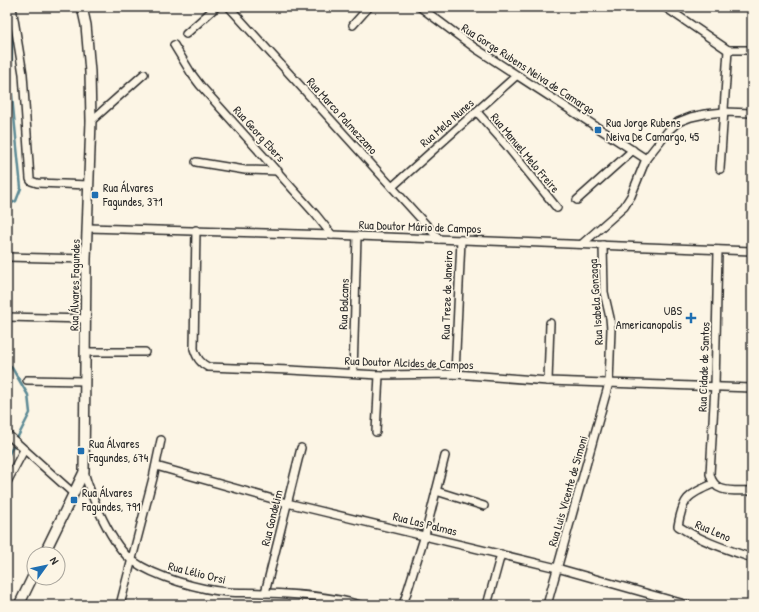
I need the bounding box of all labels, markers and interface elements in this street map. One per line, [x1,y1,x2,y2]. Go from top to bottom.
street label: Rua Gorge Rubens Neiva de Camargo [458,19,598,118]
street label: Rua Marco Palmezzano [303,73,382,158]
street label: Rua Melo Nunes [416,94,478,151]
street label: Rua Georg Ebers [230,102,289,166]
street label: Rua Manuel Melo Freire [487,109,564,196]
place label: Rua Jorge Rubens Neiva De Camargo, 45 [606,114,699,145]
marker: Rua Jorge Rubens Neiva De Camargo, 45 [593,125,603,135]
place label: Rua Álvares Fagundes, 371 [102,179,163,210]
marker: Rua Álvares Fagundes, 371 [90,190,100,200]
street label: Rua Doutor Mário de Campos [359,216,482,237]
street label: Rua Álvares Fagundes [65,239,84,331]
street label: Rua Treze de Janeiro [436,250,457,340]
street label: Rua Isabela Gonzaga [584,258,607,346]
street label: Rua Balcans [334,278,353,330]
place label: UBS Americanopolis [616,302,682,333]
marker: UBS Americanopolis [685,312,697,324]
street label: Rua Cidade de Santos [693,321,714,412]
street label: Rua Doutor Alcides de Campos [344,352,474,373]
street label: Rua Luis Vicente de Simoni [544,433,591,548]
place label: Rua Álvares Fagundes, 674 [88,435,149,466]
marker: Rua Álvares Fagundes, 674 [76,446,86,456]
place label: Rua Álvares Fagundes, 791 [81,484,141,515]
street label: Rua Gondelim [256,488,287,548]
marker: Rua Álvares Fagundes, 791 [69,495,79,505]
street label: Rua Las Palmas [391,507,459,540]
street label: Rua Leno [693,515,734,546]
north arrow [26,546,66,586]
text: N [47,554,62,567]
street label: Rua Lélio Orsi [166,557,228,588]

